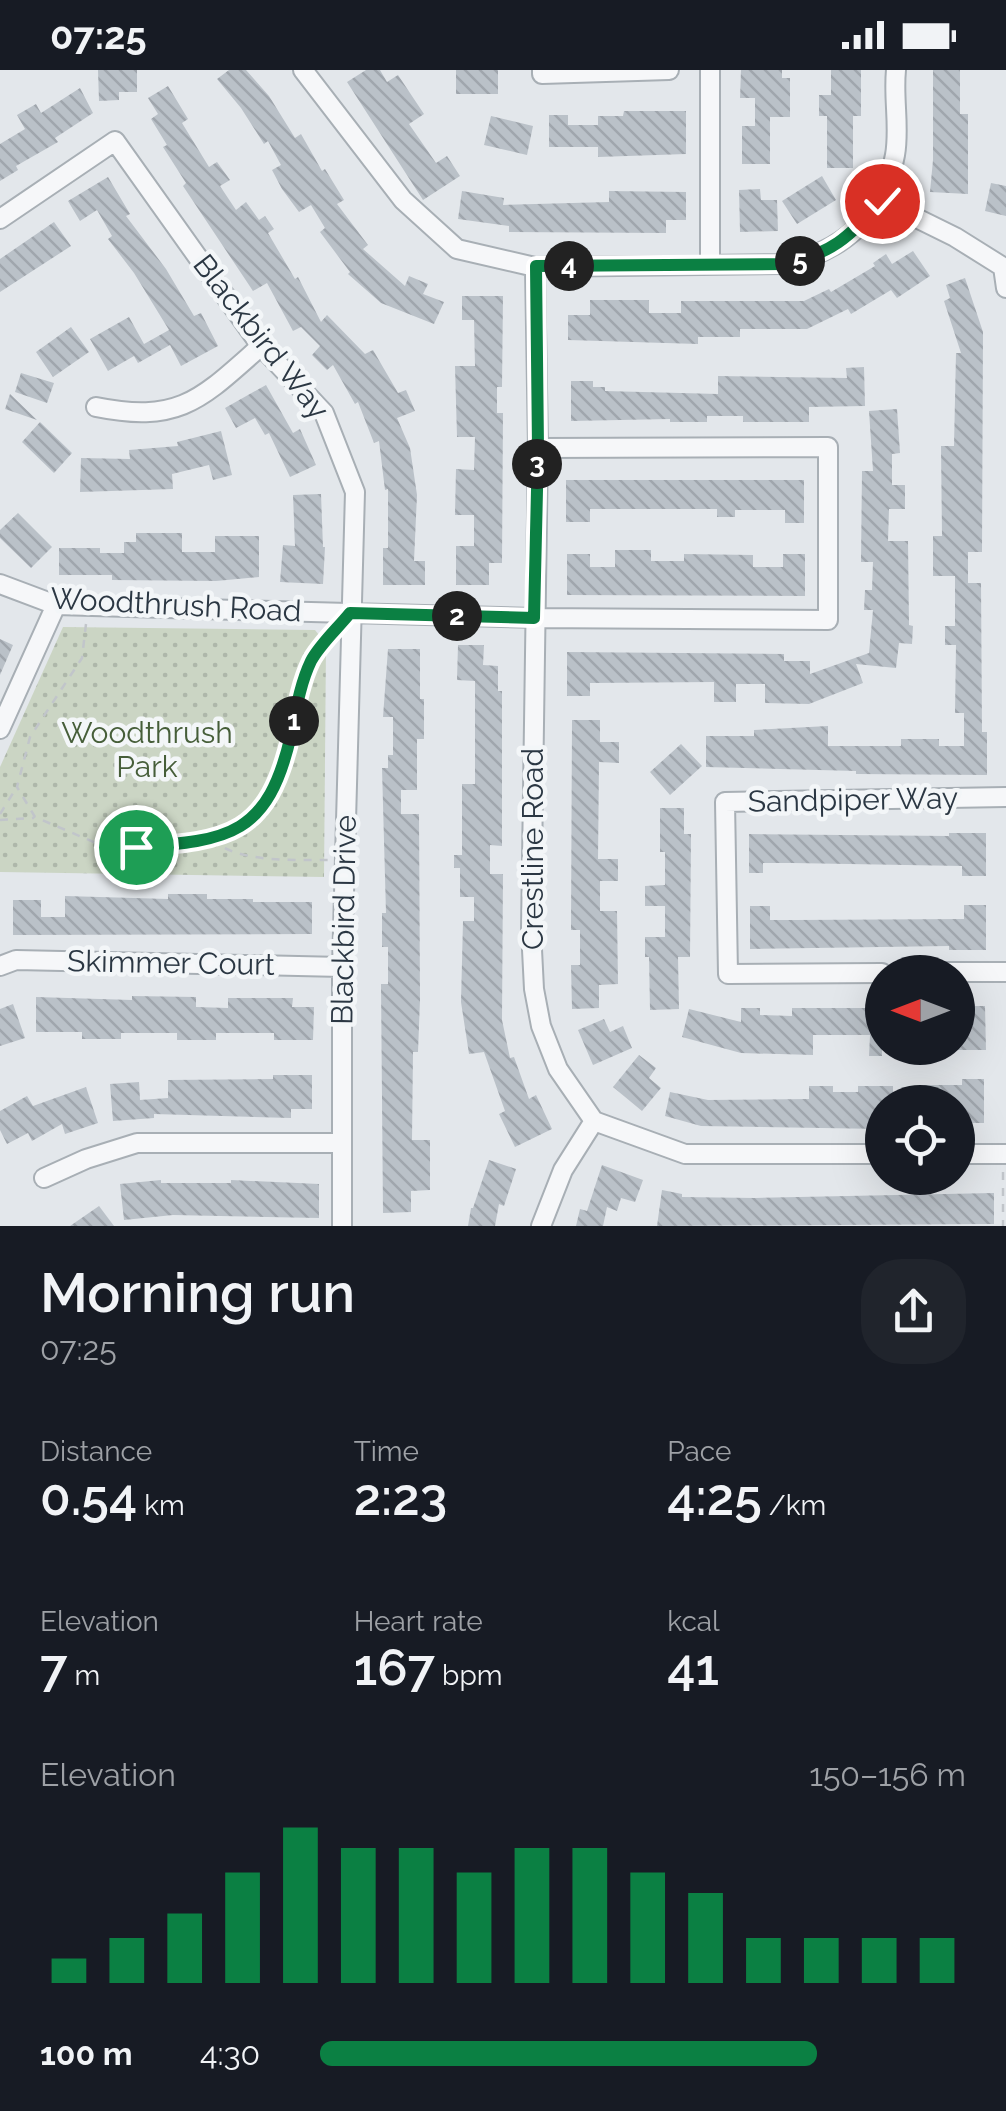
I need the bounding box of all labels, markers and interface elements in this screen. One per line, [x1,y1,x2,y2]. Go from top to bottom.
text: 07:25 [50,13,147,58]
pin [840,159,925,244]
icon: check [855,174,910,229]
pin: 5 [775,236,825,286]
pin: 4 [544,241,594,291]
text: 5 [792,244,808,277]
street label: Blackbird Way [186,247,337,426]
text: 4 [561,249,577,282]
pin: 3 [512,439,562,489]
text: 3 [529,447,545,480]
street label: Woodthrush Road [50,580,302,629]
pin: 2 [432,591,482,641]
text: 2 [449,599,465,632]
pin: 1 [269,696,319,746]
text: 1 [287,704,301,737]
park label: Woodthrush Park [61,715,233,784]
street label: Crestline Road [515,748,550,950]
street label: Sandpiper Way [748,780,958,819]
pin [94,805,179,890]
street label: Blackbird Drive [324,815,363,1025]
icon: arrive [109,820,164,875]
street label: Skimmer Court [67,943,275,982]
north arrow [865,955,975,1065]
map controls [865,955,975,1195]
button: locate [865,1085,975,1195]
button: share [861,1259,966,1364]
text: Morning run [40,1260,355,1325]
text: 07:25 [40,1330,117,1367]
text: Distance [40,1435,152,1468]
text: Time [354,1435,419,1468]
text: Pace [667,1435,732,1468]
text: 0.54 [40,1468,137,1527]
text: 2:23 [354,1468,447,1527]
text: 4:25 [667,1468,762,1527]
text: km [137,1489,185,1522]
text: /km [762,1489,826,1522]
text: Elevation [40,1605,159,1638]
text: Heart rate [354,1605,483,1638]
text: kcal [667,1605,720,1638]
text: 7 [40,1638,67,1697]
text: 167 [354,1638,435,1697]
text: 41 [667,1638,719,1697]
text: m [67,1659,100,1692]
text: bpm [435,1659,502,1692]
text: Elevation [40,1756,176,1793]
text: 150–156 m [809,1756,966,1793]
text: 100 m [40,2035,133,2072]
text: 4:30 [200,2035,260,2072]

